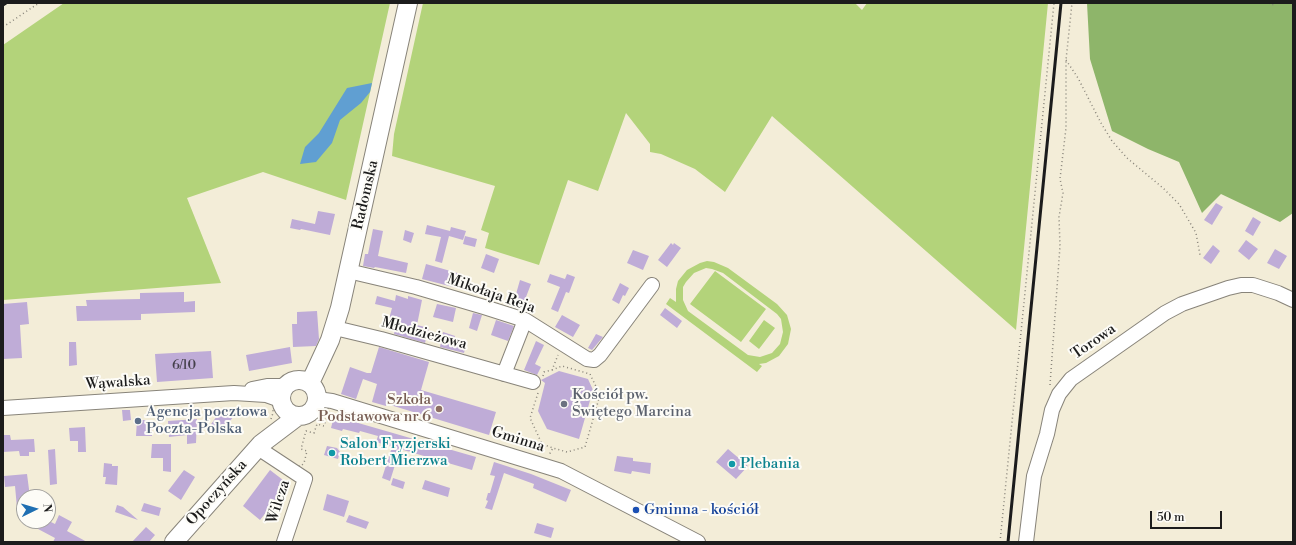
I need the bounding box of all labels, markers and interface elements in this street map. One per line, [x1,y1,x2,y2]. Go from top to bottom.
street label: Radomska [349,158,383,232]
street label: Mikołaja Reja [444,270,538,318]
street label: Młodzieżowa [379,314,469,354]
street label: Torowa [1068,320,1120,364]
house number: 6/10 [172,358,196,374]
street label: Wąwalska [85,372,151,394]
place label: Kościół pw. Świętego Marcina [572,386,692,421]
place label: Szkoła Podstawowa nr 6 [318,391,431,426]
marker: Kościół pw. Świętego Marcina [559,399,569,409]
place label: Agencja pocztowa Poczta-Polska [146,403,267,438]
marker: Szkoła Podstawowa nr 6 [434,404,444,414]
marker: Agencja pocztowa Poczta-Polska [133,416,143,426]
street label: Gminna [489,423,547,457]
place label: Salon Fryzjerski Robert Mierzwa [340,435,451,470]
marker: Salon Fryzjerski Robert Mierzwa [327,448,337,458]
place label: Plebania [740,455,800,473]
street label: Opoczyńska [183,456,251,530]
marker: Plebania [727,459,737,469]
street label: Wilcza [264,478,294,526]
north arrow [16,489,56,529]
place label: Gminna - kościół [644,501,759,519]
text: N [40,503,54,513]
scale bar [1152,503,1224,529]
marker: Gminna - kościół [631,505,641,515]
text: 50 m [1157,510,1185,525]

